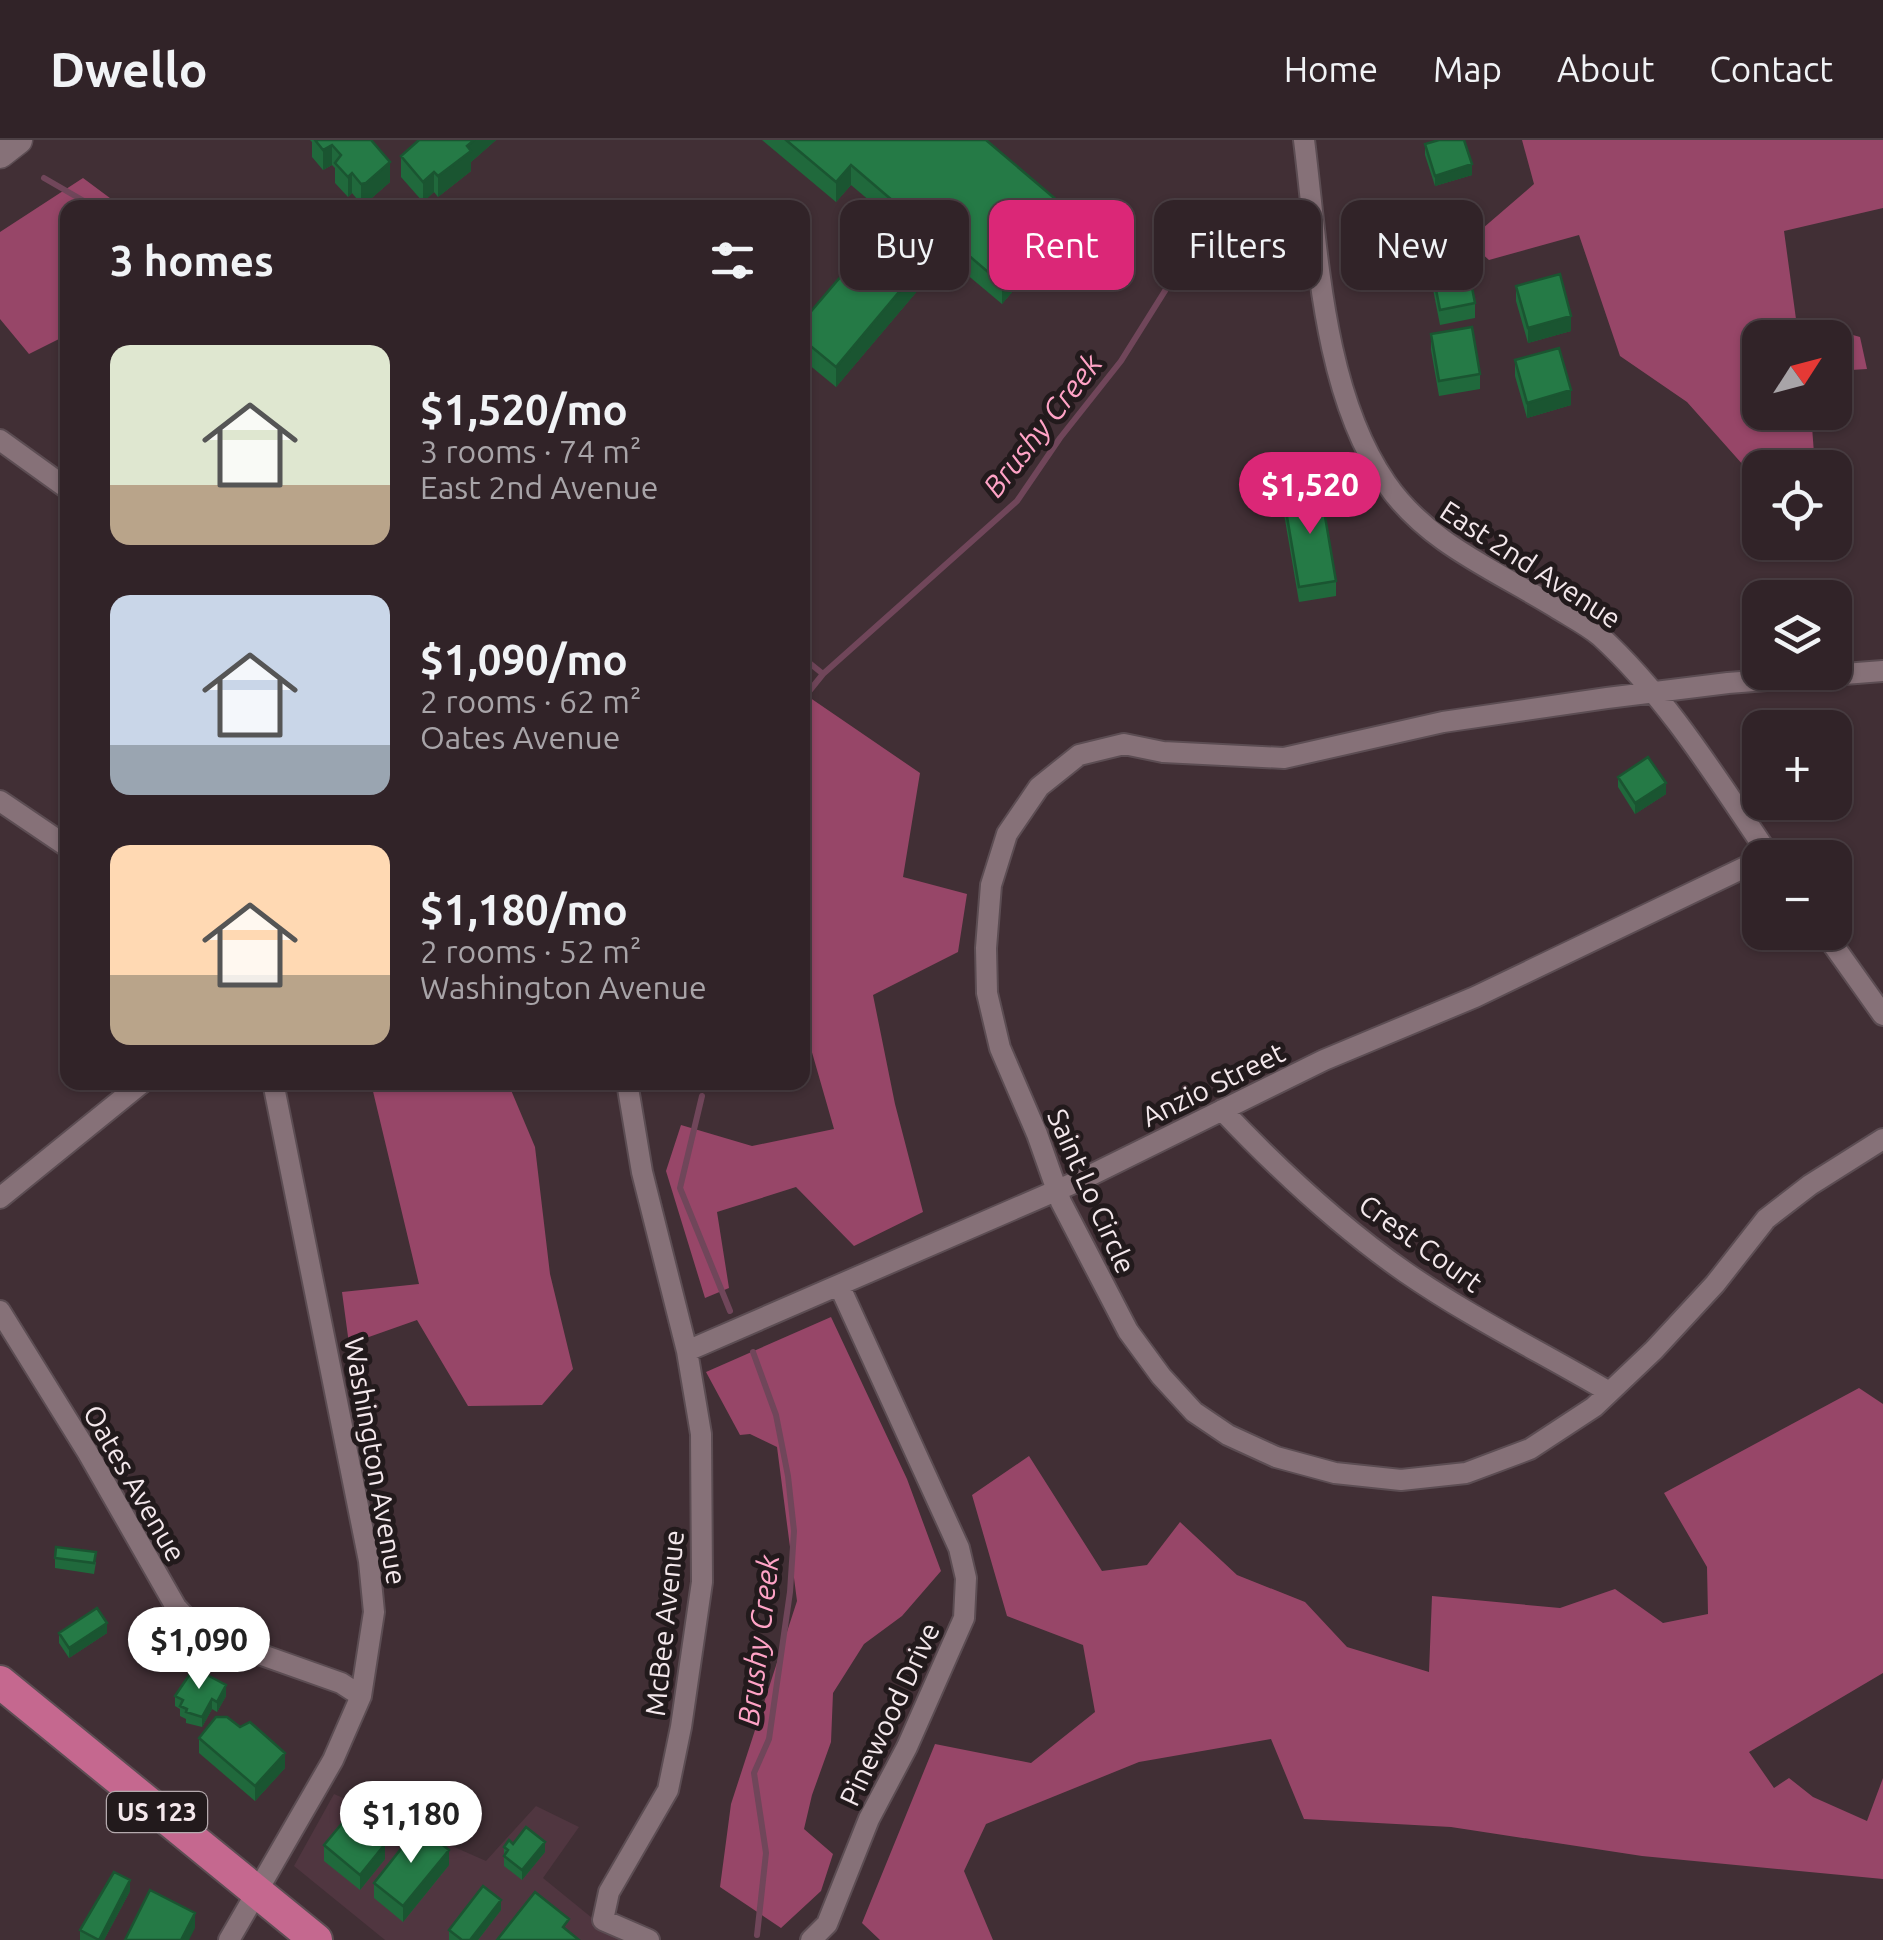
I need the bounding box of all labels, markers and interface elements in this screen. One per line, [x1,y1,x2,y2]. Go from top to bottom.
text: Dwello [50,42,208,96]
text: Home [1284,49,1378,89]
text: Map [1433,49,1502,89]
text: About [1557,49,1654,89]
text: Contact [1709,49,1833,89]
chip: Buy [840,200,969,290]
chip: Rent [989,200,1134,290]
chip: Filters [1154,200,1321,290]
chip: New [1341,200,1483,290]
icon: filters [705,233,760,288]
text: 3 homes [110,237,274,284]
north arrow [1742,320,1852,430]
map controls [1742,320,1852,950]
water label: Brushy Creek [976,346,1109,503]
icon: home [190,385,310,505]
text: $1,520/mo [420,386,628,433]
text: 3 rooms · 74 m² [420,433,641,469]
button: locate [1742,450,1852,560]
pin: $1,520 [1229,452,1391,537]
text: $1,520 [1261,466,1359,502]
text: East 2nd Avenue [420,469,658,505]
street label: East 2nd Avenue [1435,494,1627,634]
button: layers [1742,580,1852,690]
icon: home [190,635,310,755]
text: $1,090/mo [420,636,628,683]
text: 2 rooms · 62 m² [420,683,641,719]
button: + [1742,710,1852,820]
text: Oates Avenue [420,719,620,755]
button: − [1742,840,1852,950]
icon: home [190,885,310,1005]
text: $1,180/mo [420,886,628,933]
text: 2 rooms · 52 m² [420,933,641,969]
text: Washington Avenue [420,969,707,1005]
street label: Anzio Street [1137,1036,1289,1132]
street label: Saint Lo Circle [1042,1104,1142,1278]
street label: Crest Court [1354,1188,1488,1298]
street label: Washington Avenue [339,1335,413,1587]
street label: Oates Avenue [78,1399,192,1567]
street label: McBee Avenue [639,1528,689,1718]
water label: Brushy Creek [731,1552,785,1727]
pin: $1,090 [118,1607,280,1692]
street label: Pinewood Drive [833,1618,945,1810]
text: $1,090 [150,1621,248,1657]
pin: $1,180 [330,1781,492,1866]
road number: US 123 [107,1792,207,1832]
text: $1,180 [362,1795,460,1831]

